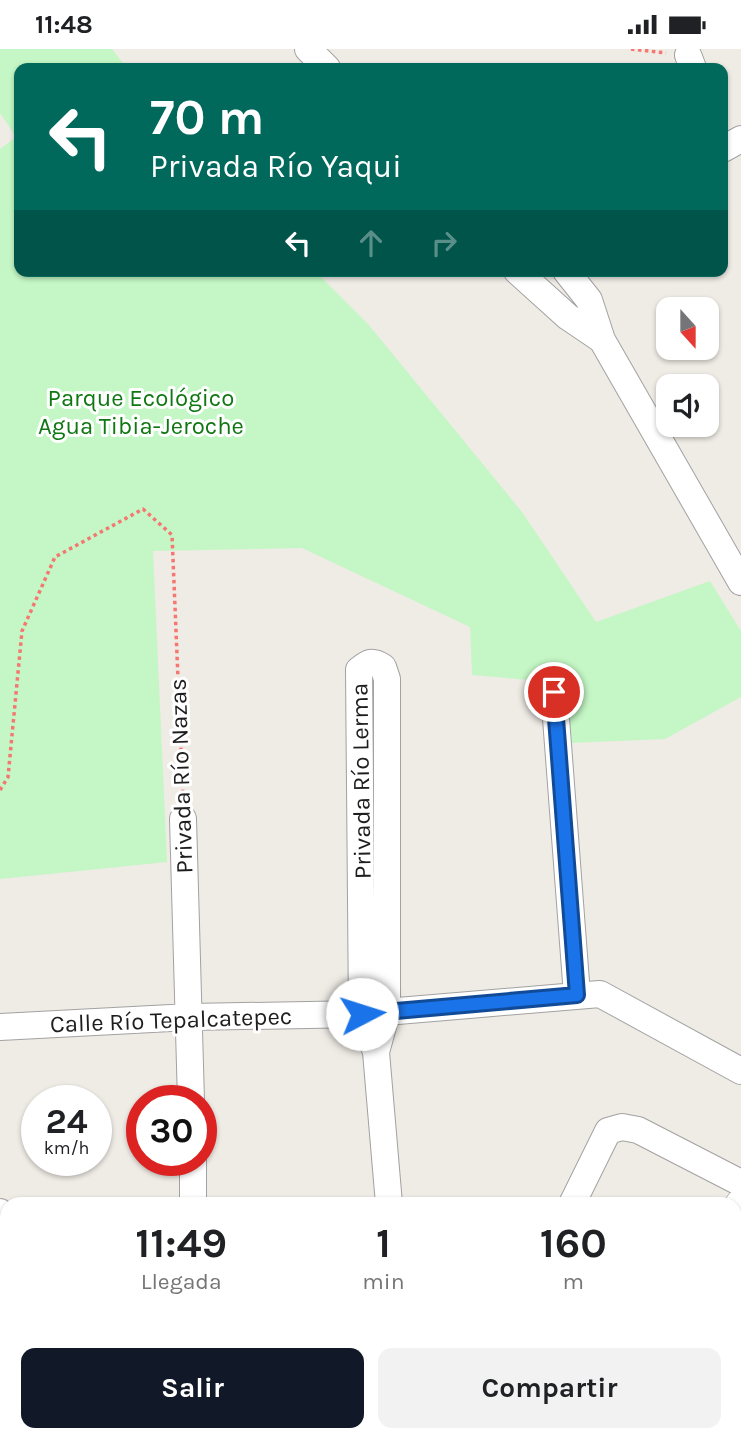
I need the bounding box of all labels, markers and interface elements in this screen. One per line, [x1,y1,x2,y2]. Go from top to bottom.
text: 11:48 [35,9,93,40]
text: 70 m [150,89,264,146]
icon: left [35,91,126,182]
text: Privada Río Yaqui [150,148,402,185]
icon: left [279,224,317,262]
icon: ahead [352,224,390,262]
icon: right [425,224,463,262]
north arrow [656,297,719,361]
map controls [656,297,719,437]
button: sound [656,374,719,437]
park label: Parque Ecológico Agua Tibia-Jeroche [38,384,244,440]
pin [524,662,584,722]
icon: arrive [535,673,573,711]
street label: Privada Río Nazas [164,678,198,874]
street label: Privada Río Lerma [345,683,377,879]
position arrow [325,977,399,1051]
street label: Calle Río Tepalcatepec [49,1002,293,1038]
speed limit sign: 30 [126,1085,217,1176]
text: 24 [46,1101,88,1142]
text: km/h [44,1137,89,1159]
text: 11:49 [135,1218,227,1268]
text: 1 [376,1218,391,1268]
text: 160 [540,1218,607,1268]
text: Llegada [141,1268,222,1295]
text: min [362,1268,405,1295]
text: m [563,1268,584,1295]
button: Salir [21,1348,364,1428]
button: Compartir [378,1348,721,1428]

